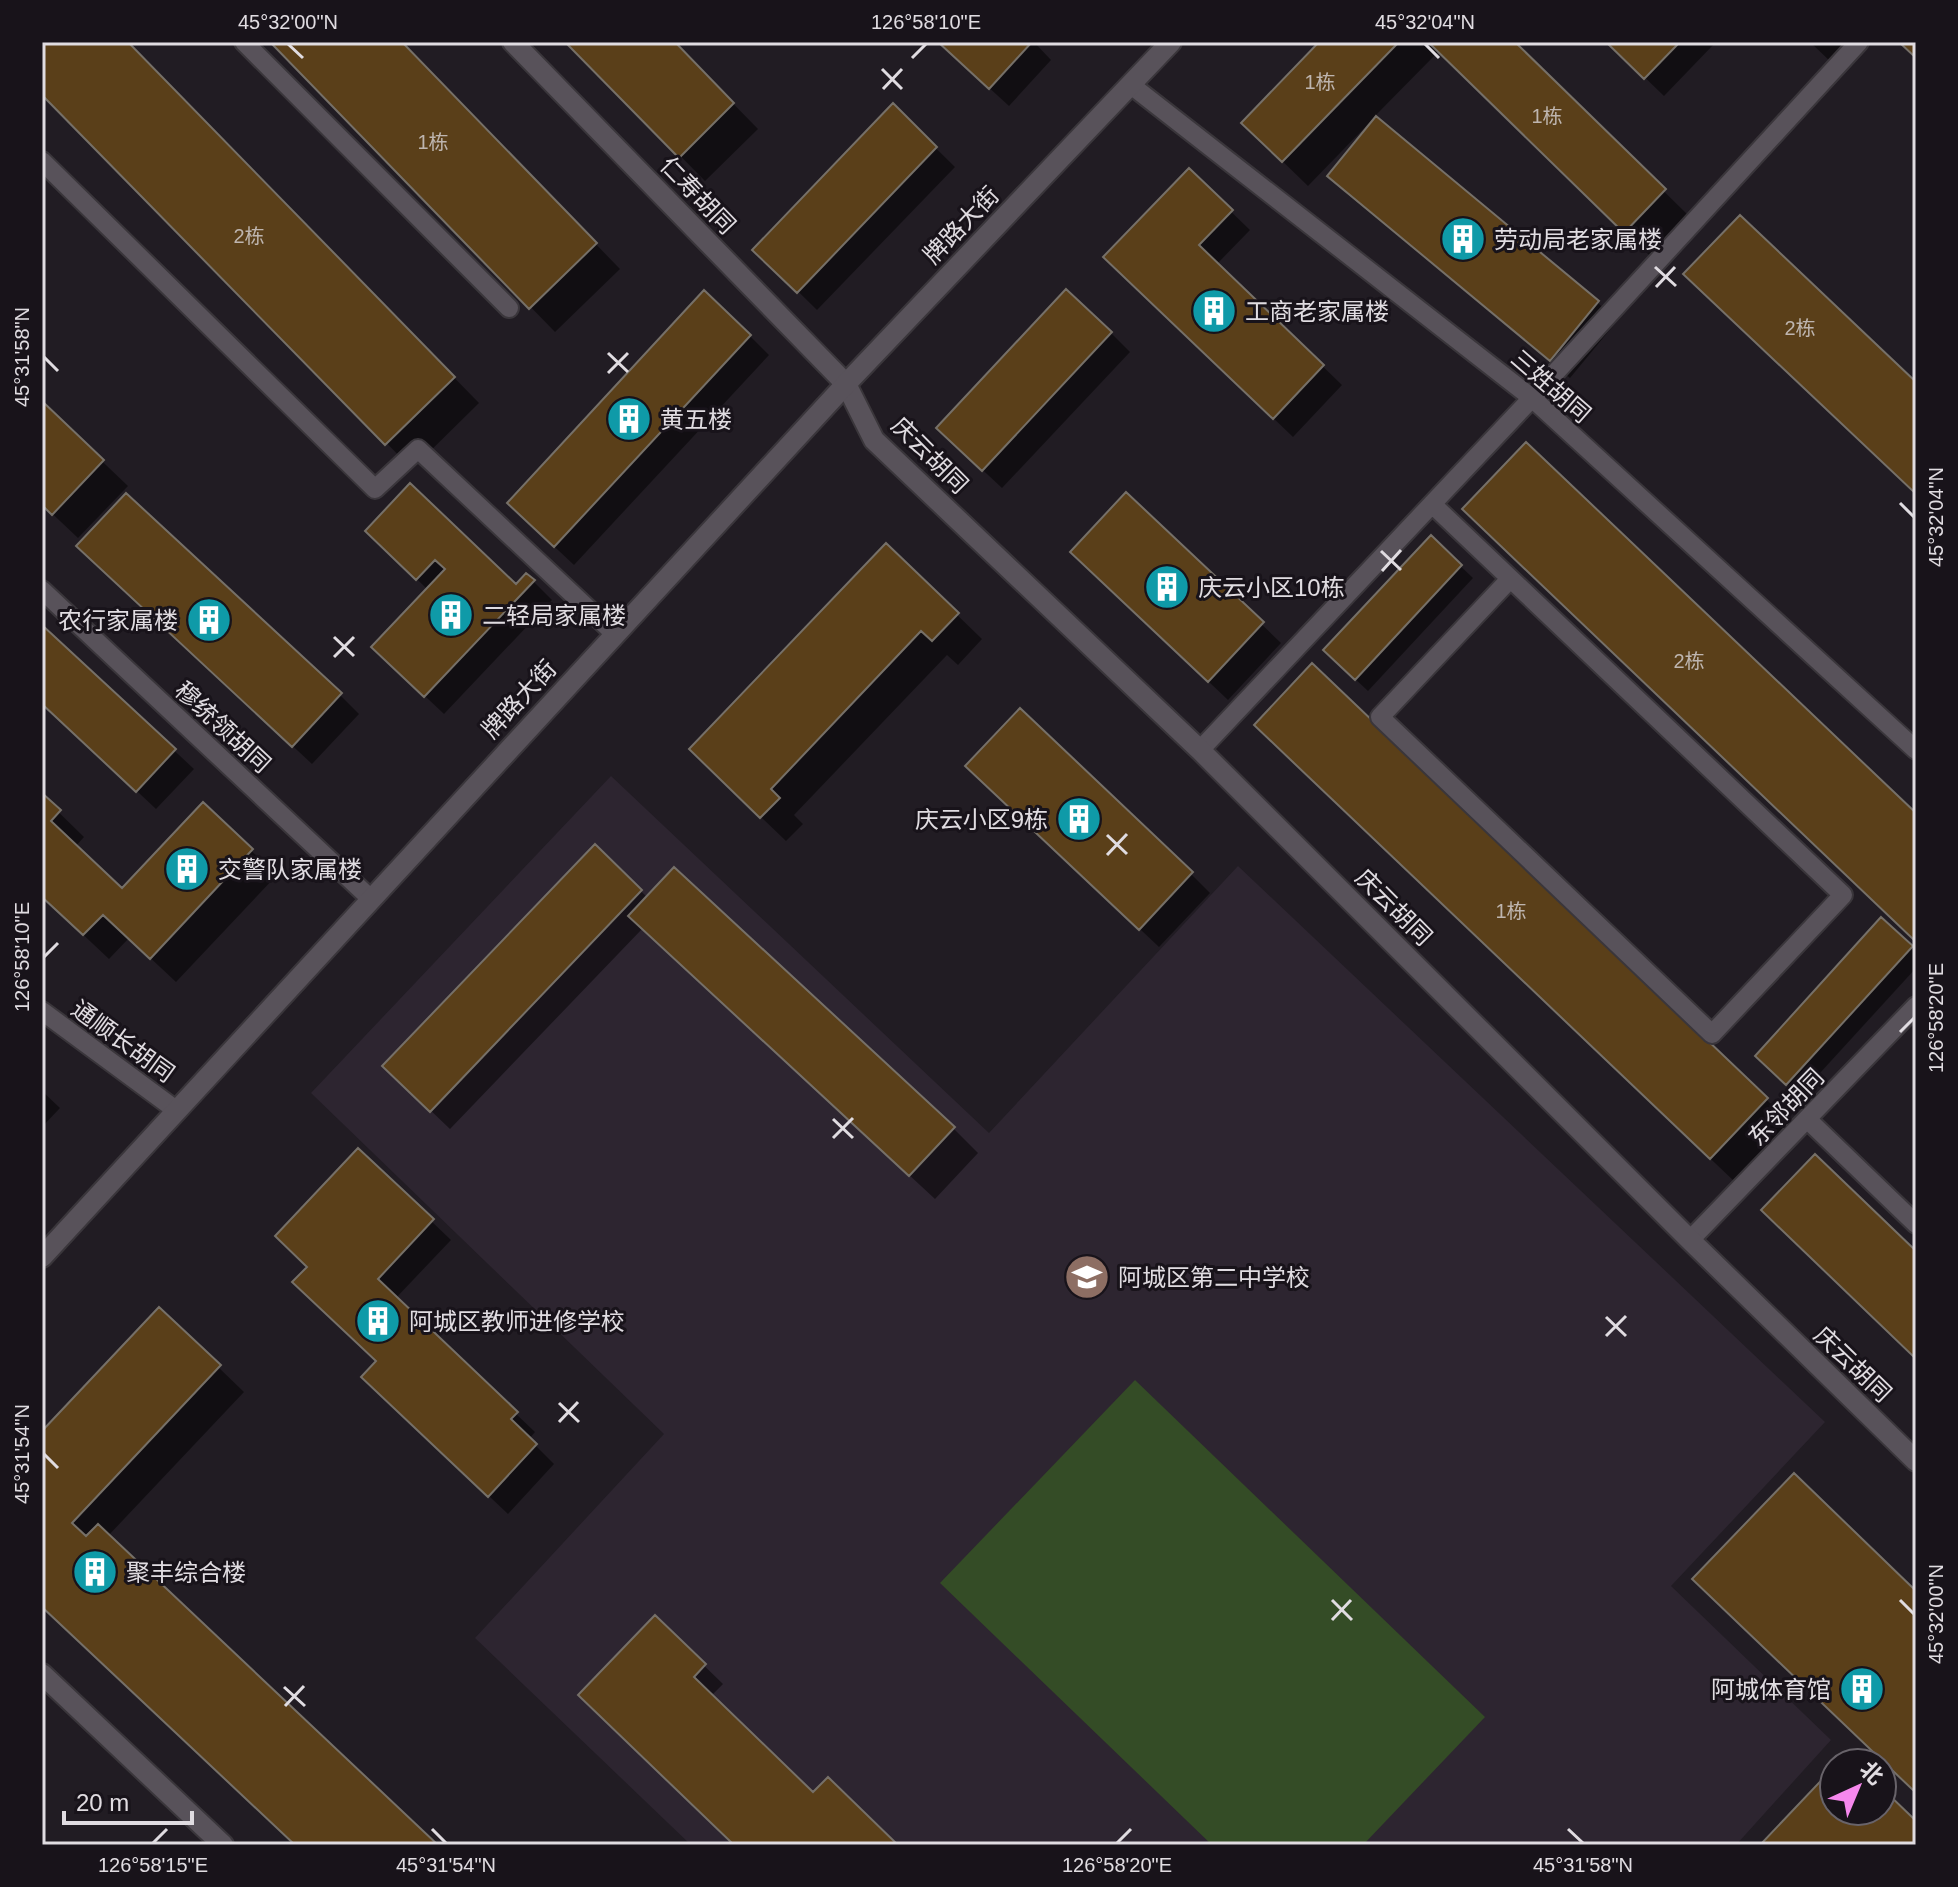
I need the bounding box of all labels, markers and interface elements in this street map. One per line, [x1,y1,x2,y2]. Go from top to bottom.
text: 45°32'00"N [238,11,338,33]
text: 126°58'10"E [871,11,981,33]
text: 45°32'04"N [1375,11,1475,33]
house number: 1栋 [1304,71,1336,93]
house number: 1栋 [1531,105,1563,127]
house number: 1栋 [417,131,449,153]
street label: 仁寿胡同 [655,151,741,239]
street label: 牌路大街 [918,181,1004,269]
building icon: 劳动局老家属楼 [1439,215,1487,263]
house number: 2栋 [233,225,265,247]
place label: 劳动局老家属楼 [1494,226,1662,253]
building icon: 工商老家属楼 [1190,287,1238,335]
place label: 工商老家属楼 [1245,298,1389,325]
text: 45°31'58"N [11,307,33,407]
house number: 2栋 [1784,317,1816,339]
street label: 三姓胡同 [1506,344,1596,428]
building icon: 黄五楼 [605,395,653,443]
place label: 黄五楼 [660,406,732,433]
street label: 庆云胡同 [887,412,973,498]
text: 45°32'04"N [1925,467,1947,567]
building icon: 庆云小区10栋 [1143,563,1191,611]
place label: 庆云小区10栋 [1198,574,1345,601]
building icon: 二轻局家属楼 [427,591,475,639]
building icon: 农行家属楼 [185,596,233,644]
place label: 二轻局家属楼 [482,602,626,629]
place label: 农行家属楼 [58,607,178,634]
house number: 2栋 [1673,650,1705,672]
street label: 牌路大街 [476,655,562,743]
street label: 穆统领胡同 [170,676,276,778]
building icon: 庆云小区9栋 [1055,795,1103,843]
place label: 庆云小区9栋 [915,806,1048,833]
building icon: 交警队家属楼 [163,845,211,893]
place label: 交警队家属楼 [218,856,362,883]
street label: 庆云胡同 [1351,864,1437,950]
house number: 1栋 [1495,900,1527,922]
text: 126°58'10"E [11,902,33,1012]
text: 126°58'20"E [1925,963,1947,1073]
street label: 通顺长胡同 [67,995,179,1087]
street label: 东邻胡同 [1743,1063,1829,1151]
school or university icon: 阿城区第二中学校 [1063,1253,1111,1301]
place label: 阿城区第二中学校 [1118,1264,1310,1291]
building icon: 阿城区教师进修学校 [354,1297,402,1345]
place label: 阿城区教师进修学校 [409,1308,625,1335]
street label: 庆云胡同 [1809,1321,1897,1407]
text: 45°31'54"N [11,1404,33,1504]
building icon: 聚丰综合楼 [71,1548,119,1596]
place label: 聚丰综合楼 [126,1559,246,1586]
text: 45°32'00"N [1925,1564,1947,1664]
building icon: 阿城体育馆 [1838,1665,1886,1713]
place label: 阿城体育馆 [1711,1676,1831,1703]
north arrow [1818,1747,1898,1827]
text: 北 [1855,1756,1888,1790]
scale bar [64,1775,192,1825]
text: 20 m [76,1789,129,1816]
text: 126°58'15"E [98,1854,208,1876]
text: 45°31'54"N [396,1854,496,1876]
text: 126°58'20"E [1062,1854,1172,1876]
text: 45°31'58"N [1533,1854,1633,1876]

